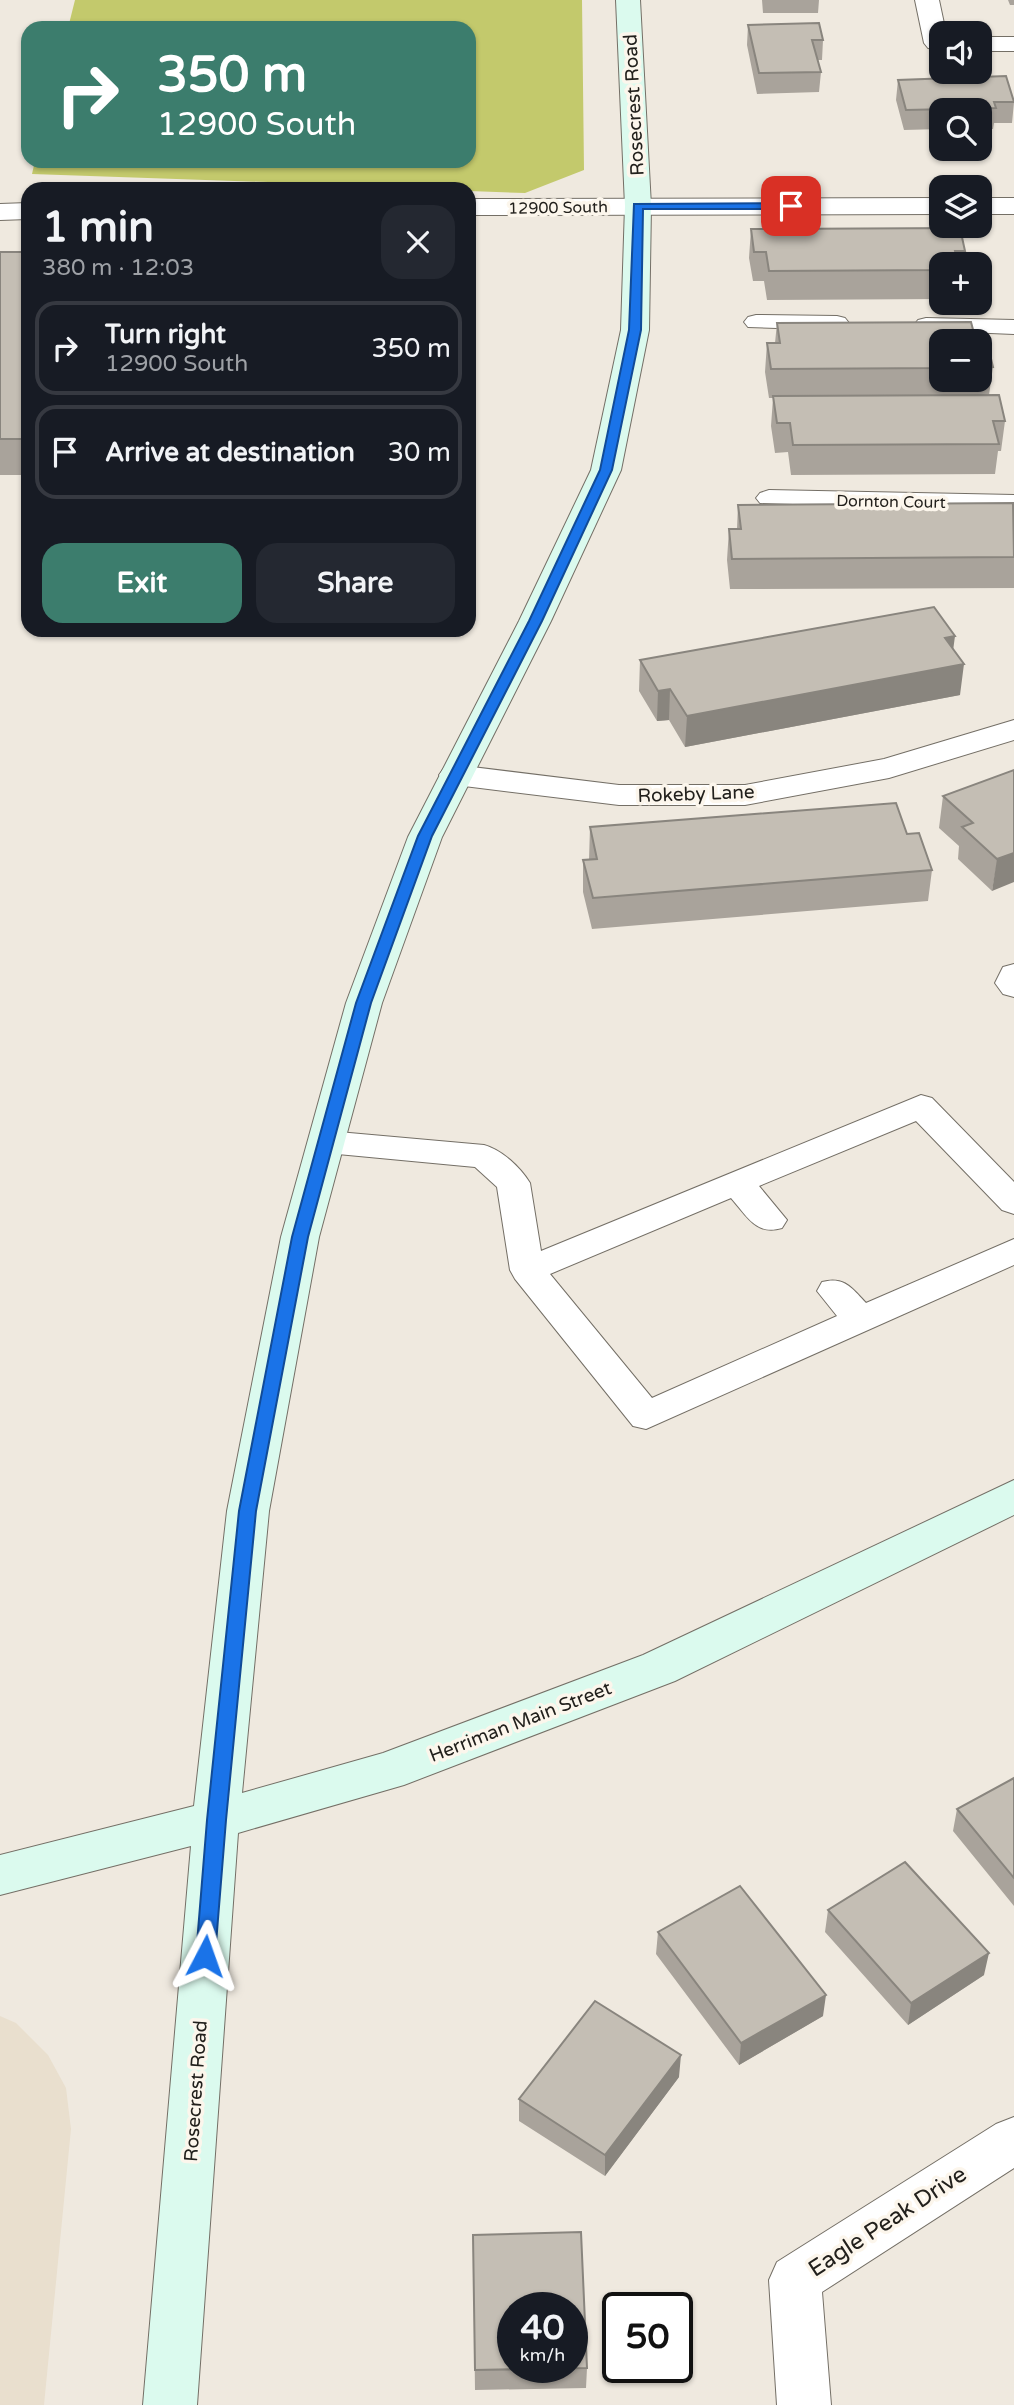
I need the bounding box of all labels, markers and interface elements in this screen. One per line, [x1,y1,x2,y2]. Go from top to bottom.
map controls [929,21,992,392]
button: sound [929,21,992,84]
street label: Rosecrest Road [619,34,649,176]
text: 350 m [157,46,307,105]
icon: right [42,49,133,140]
button: search [929,98,992,161]
text: 12900 South [157,106,356,144]
button: layers [929,175,992,238]
pin [761,176,821,236]
icon: arrive [772,187,810,225]
street label: 12900 South [508,197,608,219]
text: 1 min [42,202,154,253]
button: close [381,205,455,279]
button: + [929,252,992,315]
text: 380 m · 12:03 [42,254,194,282]
text: Turn right [105,319,226,350]
icon: right [46,329,84,367]
button: − [929,329,992,392]
text: 350 m [371,333,451,364]
text: 12900 South [105,350,248,378]
icon: arrive [46,433,84,471]
text: Arrive at destination [105,437,355,468]
text: 30 m [388,437,451,468]
street label: Dornton Court [836,491,946,513]
button: Exit [42,543,242,623]
button: Share [256,543,455,623]
street label: Rokeby Lane [637,781,755,807]
street label: Herriman Main Street [426,1677,615,1767]
position arrow [168,1919,242,1993]
street label: Rosecrest Road [180,2020,212,2163]
street label: Eagle Peak Drive [803,2160,972,2283]
speed limit sign: 50 [602,2292,693,2383]
text: 40 [521,2307,564,2349]
text: km/h [520,2344,565,2366]

